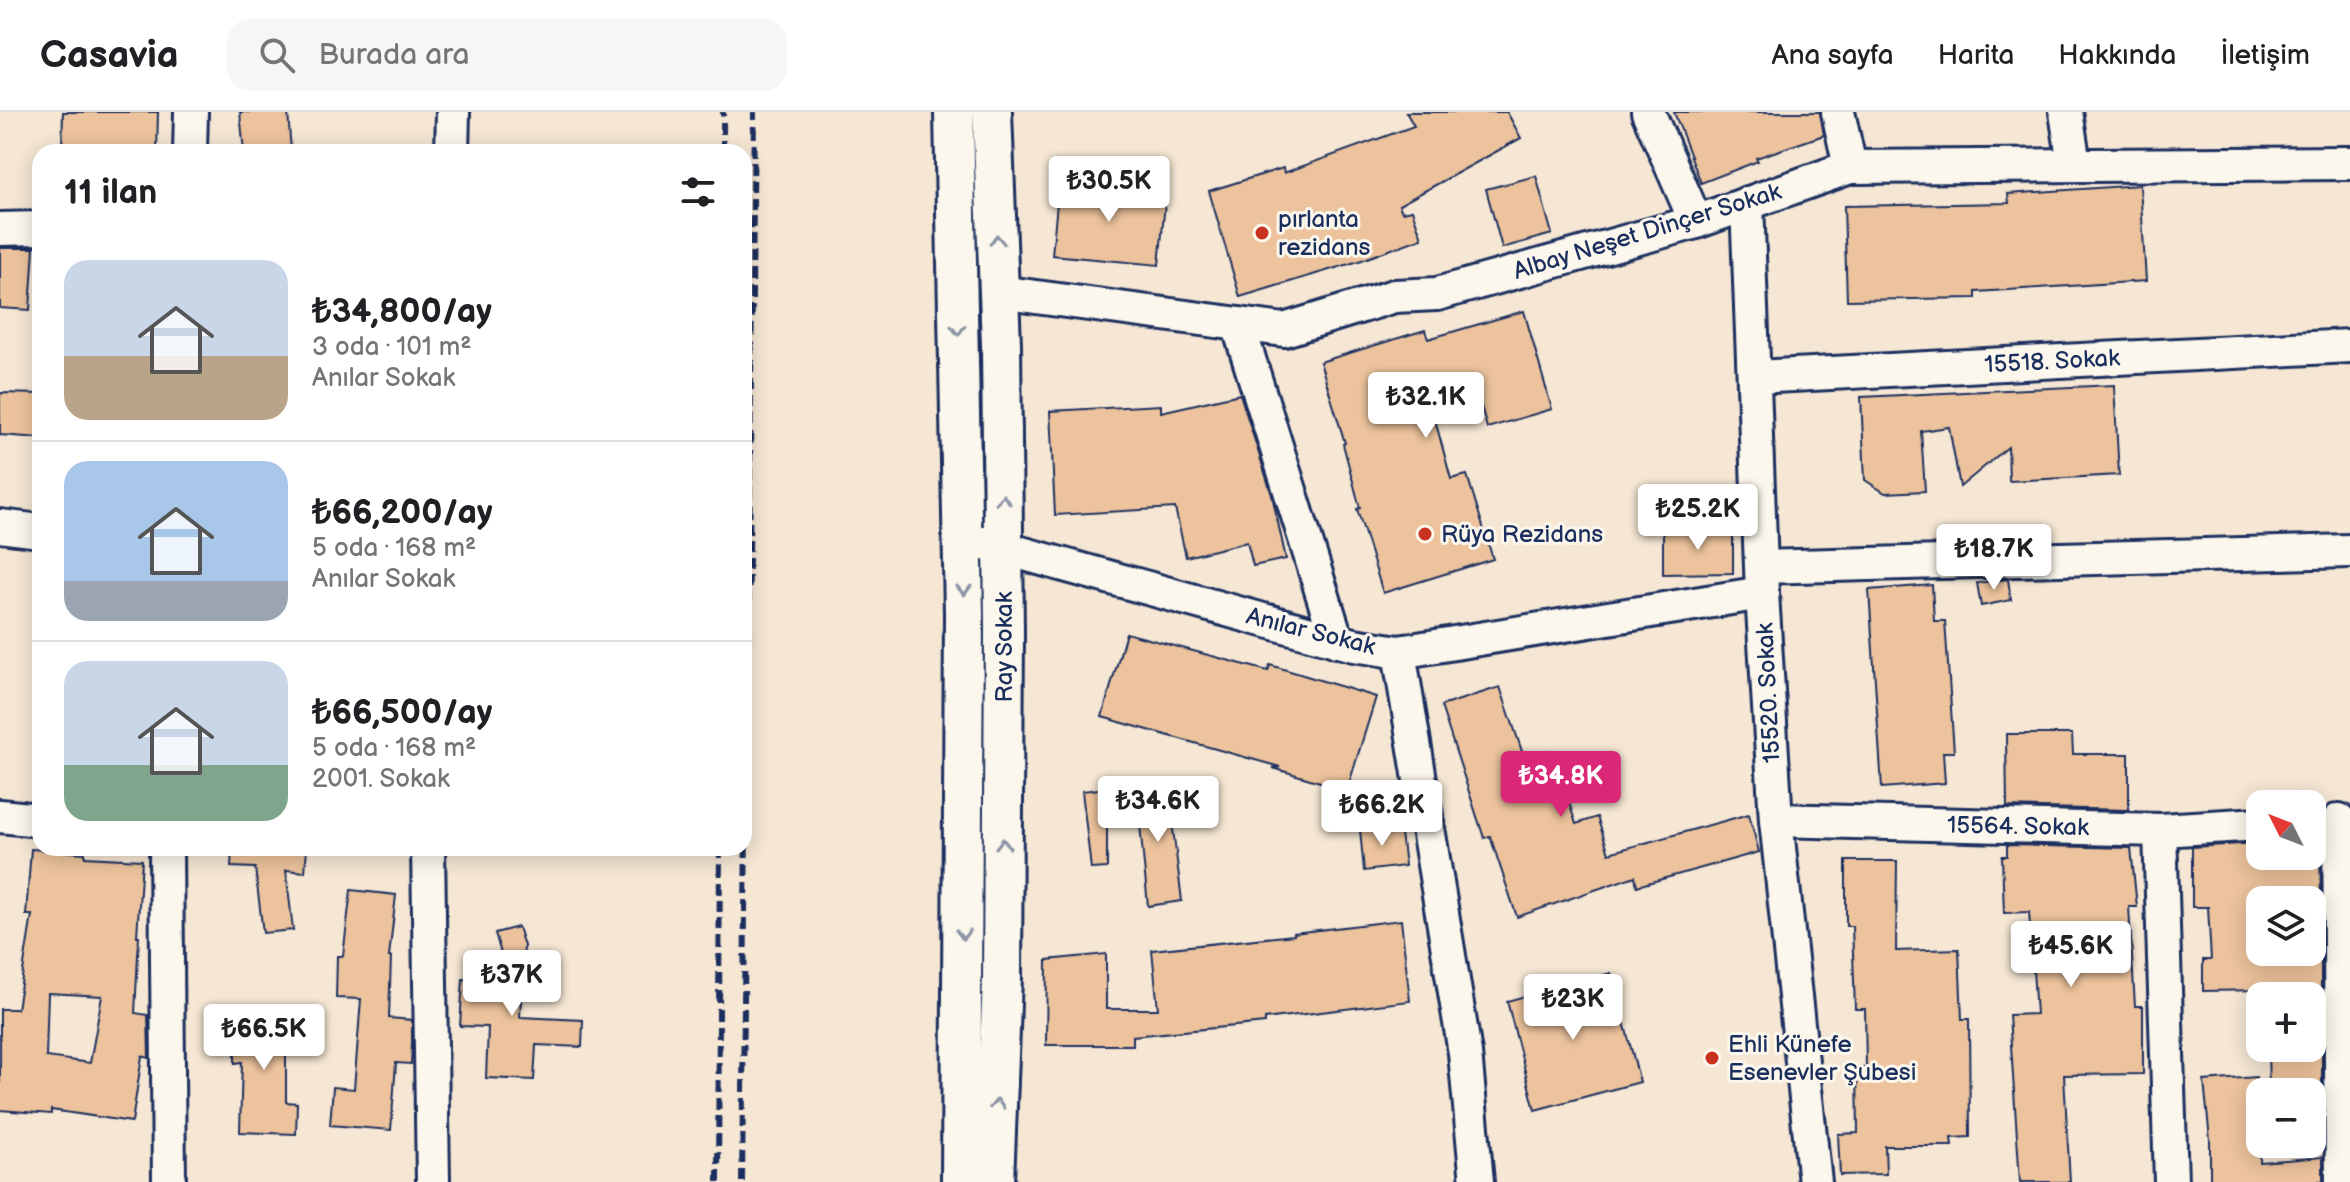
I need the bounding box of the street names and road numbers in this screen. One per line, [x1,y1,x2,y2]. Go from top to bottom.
street label: Albay Neşet Dinçer Sokak [1510,177,1785,286]
street label: 15518. Sokak [1984,343,2121,380]
street label: Ray Sokak [990,591,1019,702]
street label: Anılar Sokak [1243,601,1379,662]
street label: 15520. Sokak [1750,622,1787,764]
street label: 15564. Sokak [1947,811,2089,842]

